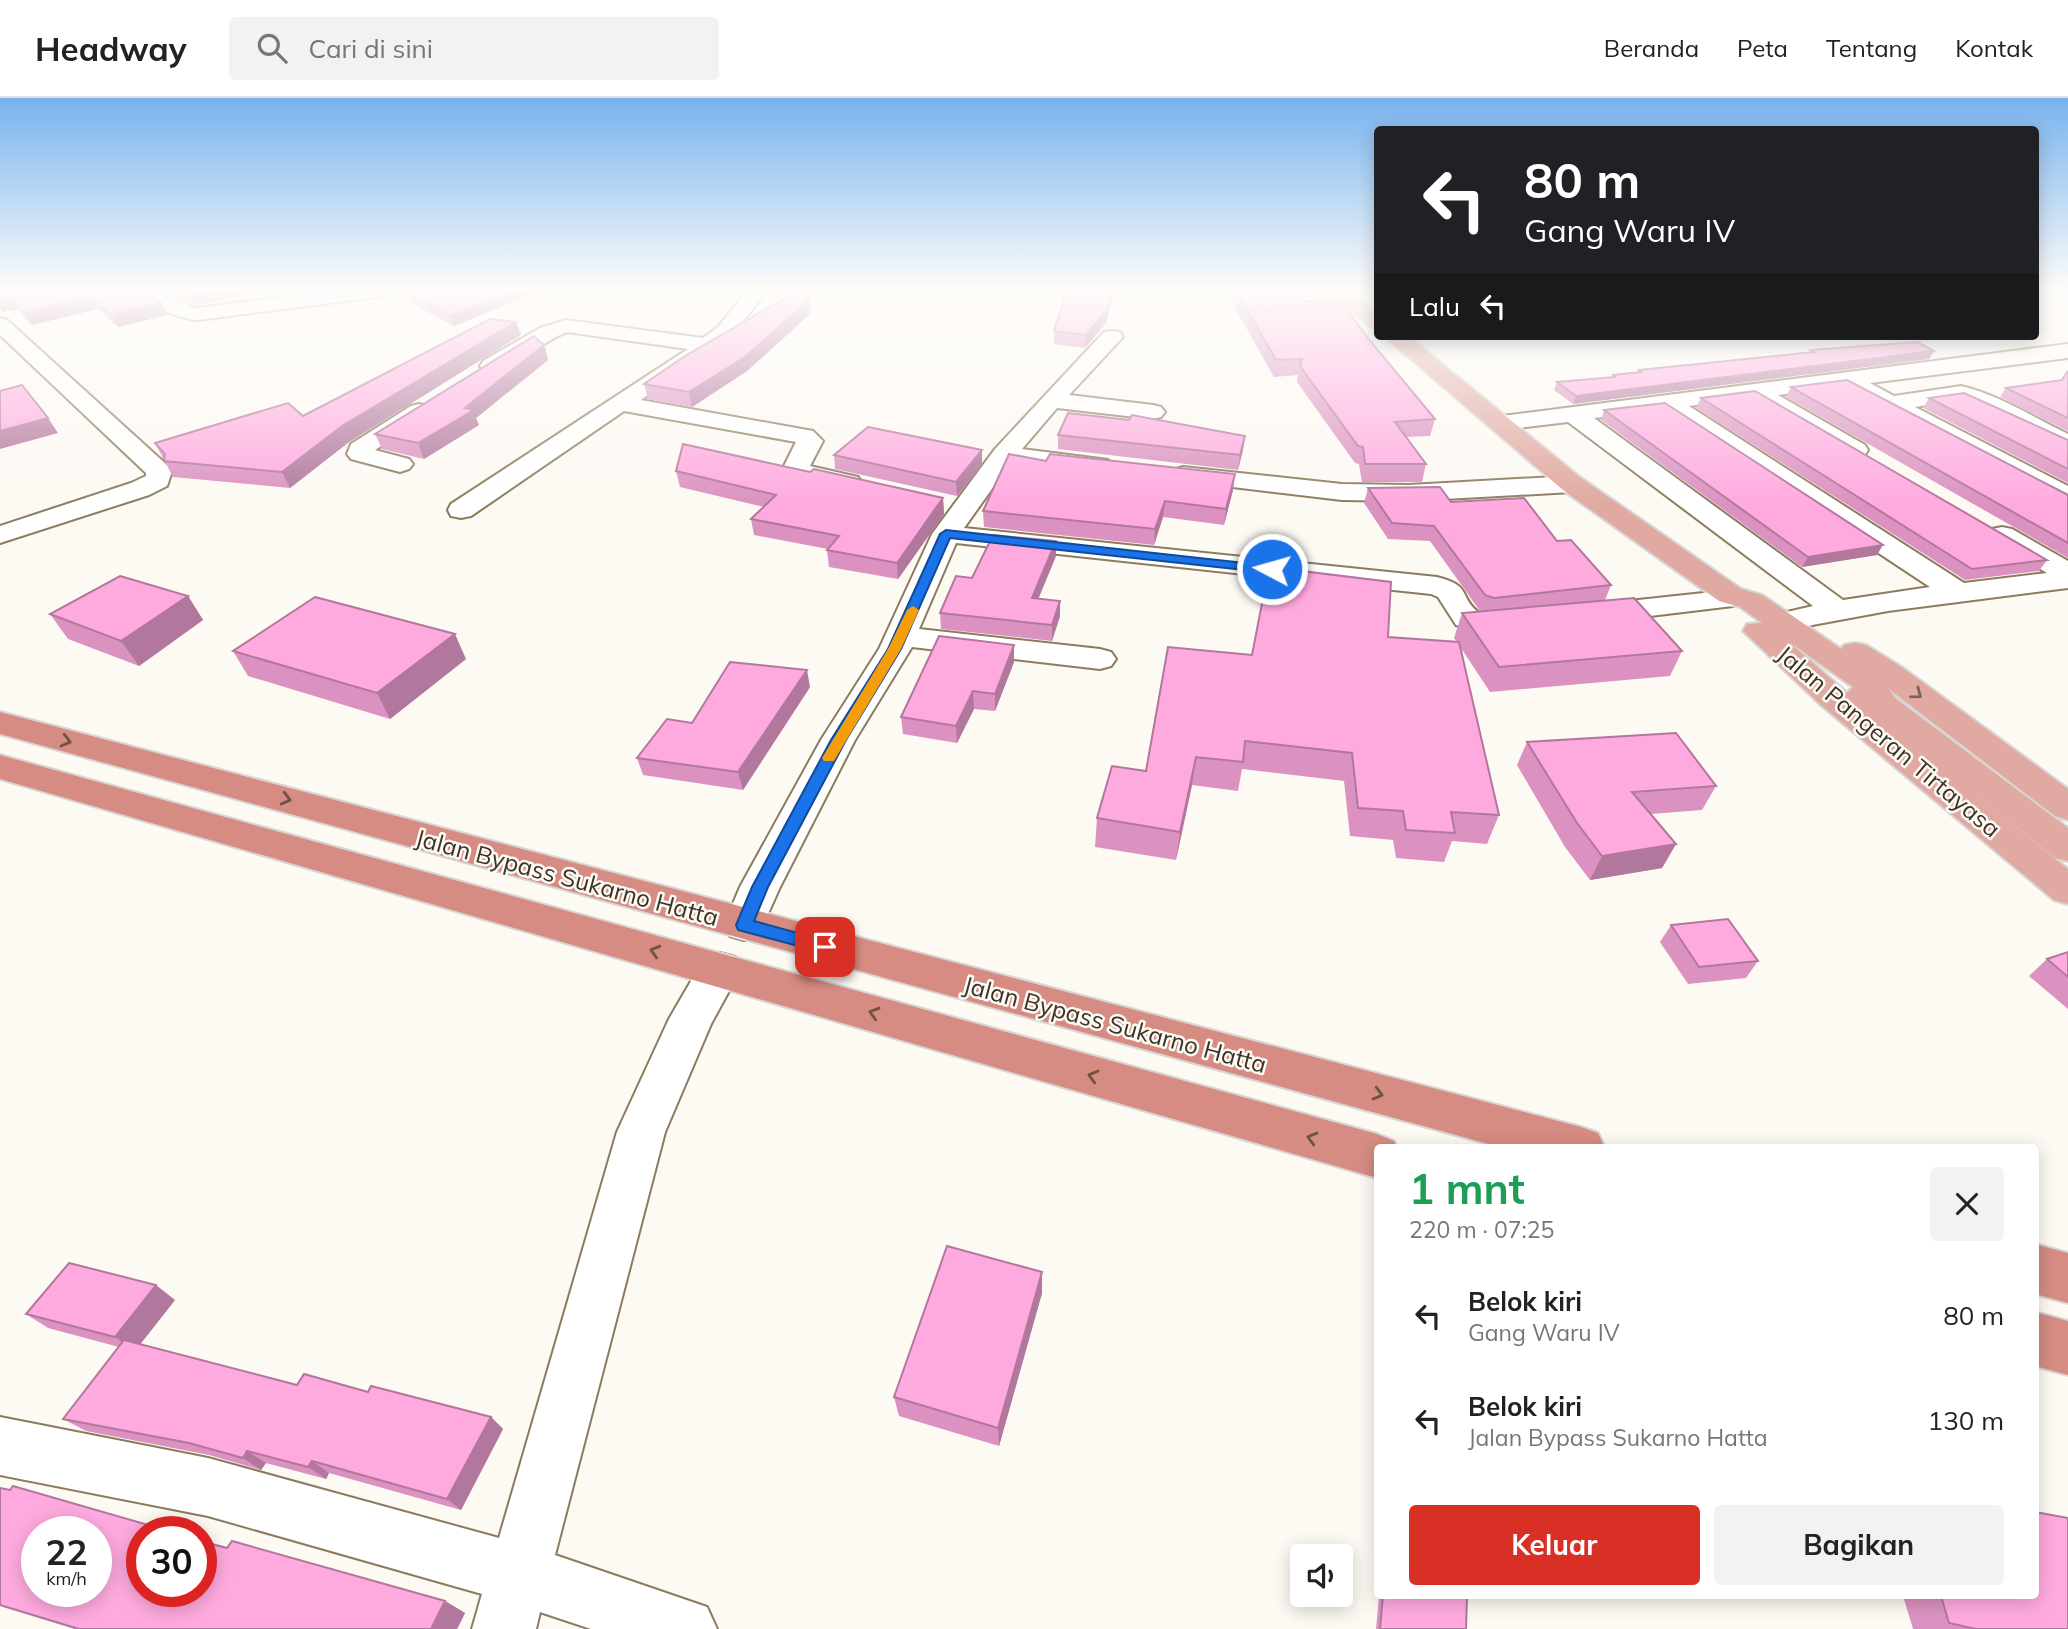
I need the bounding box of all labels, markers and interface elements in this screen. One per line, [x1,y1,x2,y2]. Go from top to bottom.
search box [229,17,719,80]
text: Headway [35,28,187,69]
icon: search [253,29,291,67]
text: Cari di sini [309,32,433,65]
text: Beranda [1604,33,1699,63]
text: Peta [1737,33,1788,63]
text: Tentang [1826,33,1917,63]
text: Kontak [1955,33,2033,63]
text: 80 m [1524,149,1640,210]
icon: left [1409,154,1500,245]
text: Gang Waru IV [1524,210,1735,250]
icon: left [1474,287,1512,325]
text: Lalu [1409,290,1460,323]
position arrow [1235,532,1309,606]
street label: Jalan Pangeran Tirtayasa [1771,639,2007,843]
one-way arrow [1909,685,1922,698]
one-way arrow [60,733,72,747]
one-way arrow [280,791,292,805]
street label: Jalan Bypass Sukarno Hatta [412,822,722,932]
pin [795,917,855,977]
icon: arrive [806,928,844,966]
one-way arrow [649,945,661,959]
street label: Jalan Bypass Sukarno Hatta [960,969,1270,1079]
one-way arrow [868,1007,880,1022]
one-way arrow [1087,1069,1099,1084]
one-way arrow [1372,1086,1384,1100]
one-way arrow [1306,1132,1318,1146]
text: 1 mnt [1409,1162,1525,1215]
button: close [1930,1167,2004,1241]
text: 220 m · 07:25 [1409,1215,1554,1244]
text: Belok kiri [1468,1285,1582,1318]
icon: left [1409,1297,1447,1335]
text: 80 m [1943,1299,2004,1332]
text: Gang Waru IV [1468,1318,1620,1347]
text: Belok kiri [1468,1390,1582,1423]
icon: left [1409,1402,1447,1440]
text: 130 m [1928,1404,2004,1437]
text: Jalan Bypass Sukarno Hatta [1468,1423,1768,1452]
button: Keluar [1409,1505,1700,1585]
button: Bagikan [1714,1505,2004,1585]
speed limit sign: 30 [126,1516,217,1607]
text: 22 [45,1530,88,1574]
map controls [1290,1544,1353,1607]
button: sound [1290,1544,1353,1607]
text: km/h [46,1567,87,1590]

